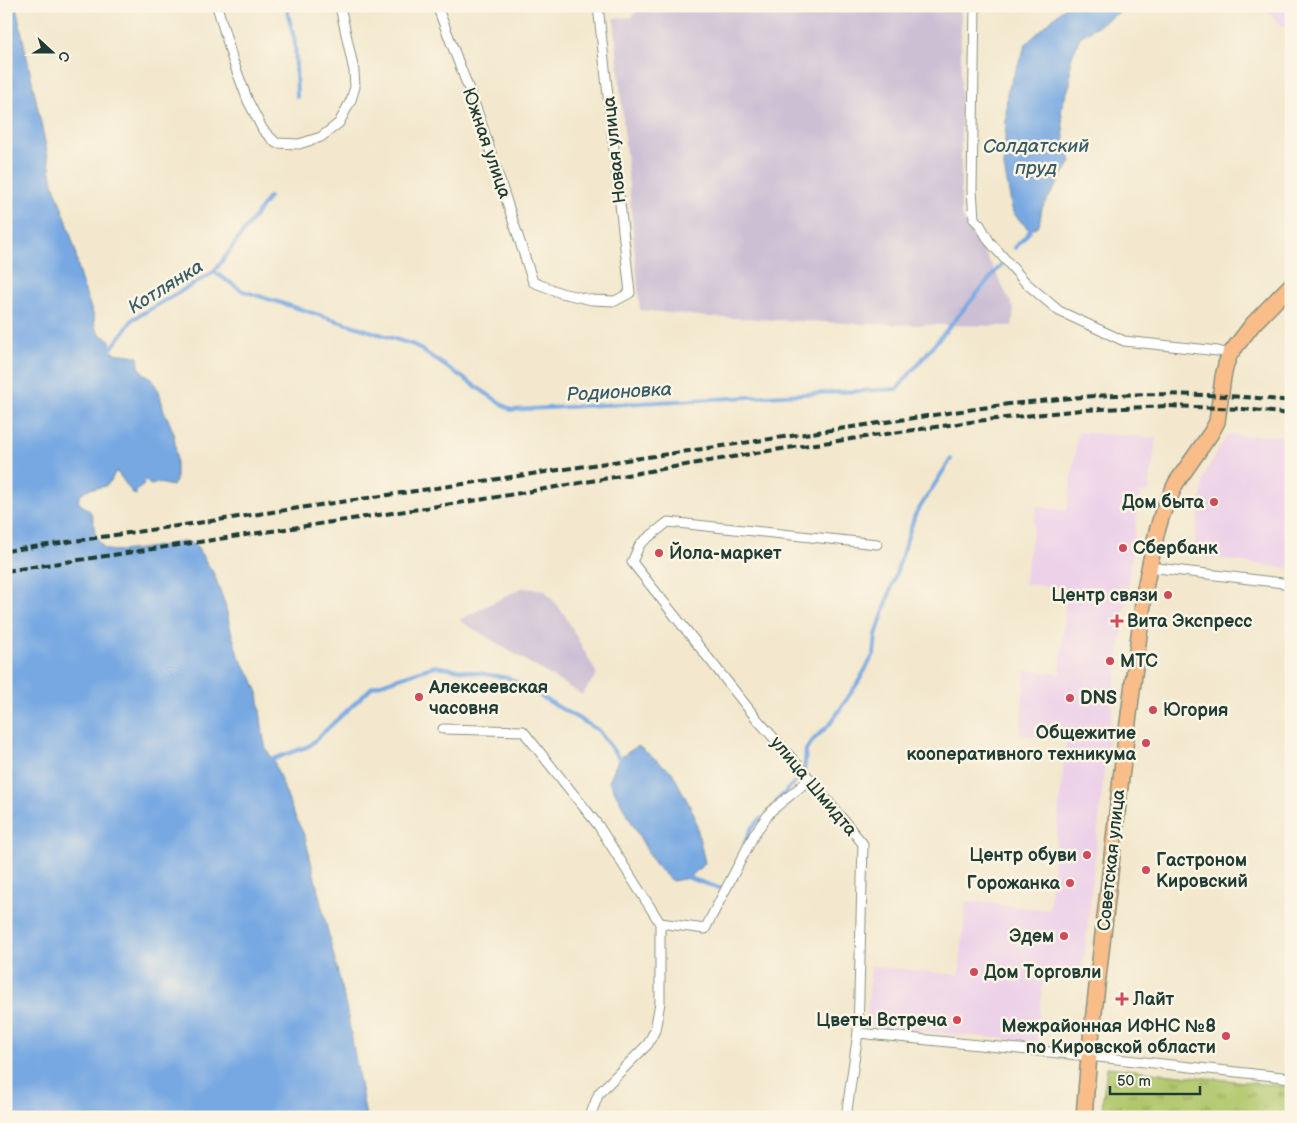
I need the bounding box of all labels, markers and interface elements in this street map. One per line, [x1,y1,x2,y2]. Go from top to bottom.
north arrow [28,28,78,78]
text: С [54,49,73,64]
street label: Южная улица [458,85,515,202]
street label: Новая улица [598,95,631,204]
water label: Солдатский пруд [983,135,1089,180]
water label: Котлянка [124,255,208,319]
water label: Родионовка [566,378,673,407]
place label: Дом быта [1122,492,1205,513]
marker: Дом быта [1208,496,1220,508]
place label: Сбербанк [1133,538,1218,559]
place label: Йола-маркет [669,541,782,564]
marker: Сбербанк [1117,542,1129,554]
marker: Йола-маркет [653,547,665,559]
place label: Центр связи [1052,585,1158,606]
marker: Центр связи [1162,589,1174,601]
place label: Вита Экспресс [1127,611,1252,632]
marker: Вита Экспресс [1111,615,1123,627]
place label: МТС [1120,651,1158,672]
marker: МТС [1104,655,1116,667]
place label: Алексеевская часовня [428,677,548,719]
place label: DNS [1080,688,1117,709]
marker: Алексеевская часовня [413,691,425,703]
marker: DNS [1064,692,1076,704]
place label: Югория [1163,700,1229,721]
marker: Югория [1147,704,1159,716]
place label: Общежитие кооперативного техникума [907,723,1137,765]
street label: улица Шмидта [766,732,862,841]
marker: Общежитие кооперативного техникума [1140,737,1152,749]
street label: Советская улица [1094,788,1129,932]
place label: Центр обуви [969,845,1077,866]
marker: Центр обуви [1081,849,1093,861]
place label: Гастроном Кировский [1156,850,1248,892]
marker: Гастроном Кировский [1140,864,1152,876]
place label: Горожанка [967,873,1061,894]
marker: Горожанка [1064,877,1076,889]
place label: Эдем [1009,926,1054,947]
marker: Эдем [1058,930,1070,942]
place label: Дом Торговли [984,962,1101,983]
marker: Дом Торговли [968,966,980,978]
place label: Лайт [1132,989,1175,1010]
marker: Лайт [1115,992,1129,1006]
place label: Цветы Встреча [816,1010,948,1031]
marker: Цветы Встреча [951,1014,963,1026]
place label: Межрайонная ИФНС №8 по Кировской области [1002,1016,1216,1058]
marker: Межрайонная ИФНС №8 по Кировской области [1220,1030,1232,1042]
scale bar [1110,1063,1200,1095]
text: 50 m [1117,1072,1151,1091]

